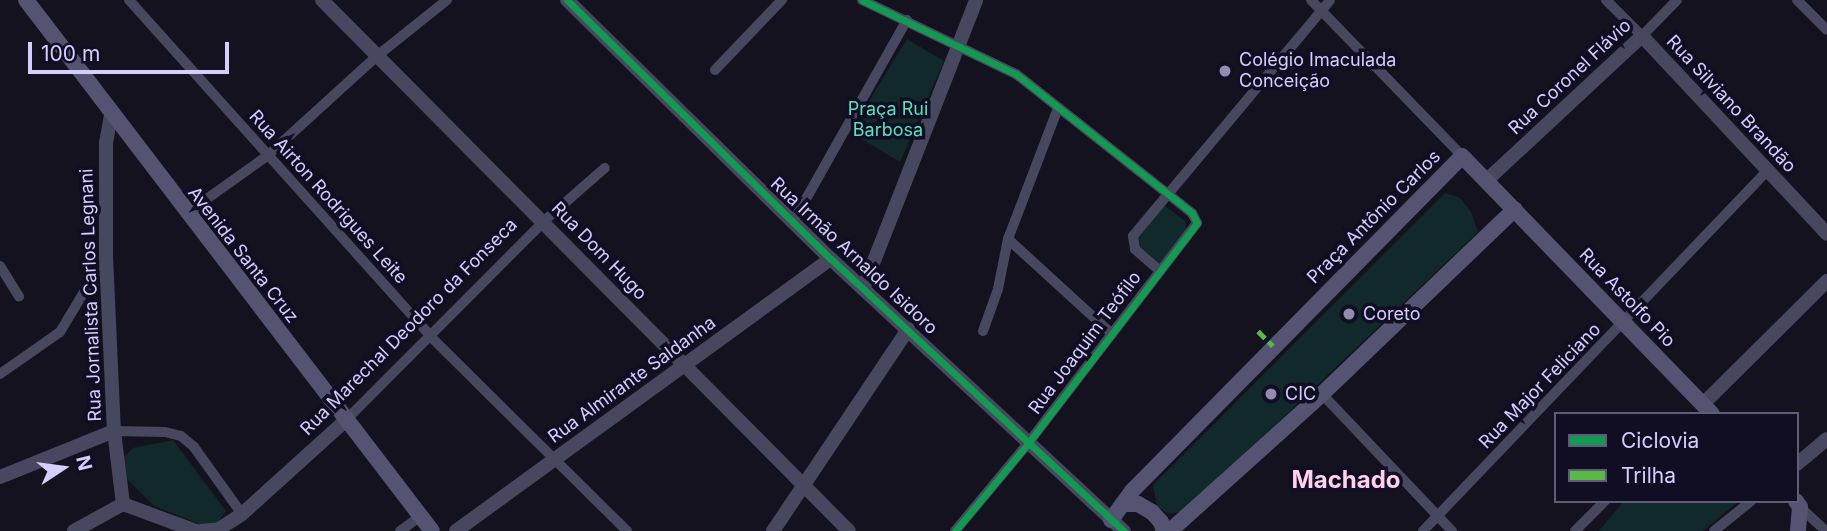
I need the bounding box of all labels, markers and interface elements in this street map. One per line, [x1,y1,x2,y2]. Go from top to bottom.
street label: Rua Coronel Flávio [1504,15,1636,139]
scale bar [32,28,233,72]
street label: Rua Silviano Brandão [1662,31,1800,177]
text: 100 m [41,41,100,66]
place label: Colégio Imaculada Conceição [1239,50,1396,92]
marker: Colégio Imaculada Conceição [1217,63,1233,79]
park label: Praça Rui Barbosa [848,99,928,142]
street label: Rua Airton Rodrigues Leite [244,106,412,288]
street label: Praça Antônio Carlos [1303,146,1445,288]
street label: Rua Jornalista Carlos Legnani [76,168,106,422]
street label: Rua Irmão Arnaldo Isidoro [766,173,942,339]
street label: Avenida Santa Cruz [183,183,303,327]
street label: Rua Dom Hugo [547,198,651,304]
street label: Rua Marechal Deodoro da Fonseca [296,214,522,440]
street label: Rua Astolfo Pio [1574,244,1680,352]
street label: Rua Joaquim Teófilo [1024,267,1146,419]
place label: Coreto [1363,303,1420,325]
marker: Coreto [1341,306,1357,322]
street label: Rua Almirante Saldanha [544,312,720,448]
street label: Rua Major Feliciano [1475,319,1605,453]
place label: CIC [1285,383,1316,405]
marker: CIC [1263,386,1279,402]
legend [1554,412,1799,503]
text: Ciclovia [1621,428,1699,453]
north arrow [28,433,98,503]
text: N [71,454,97,473]
text: Trilha [1621,463,1676,488]
district label: Machado [1291,466,1401,494]

